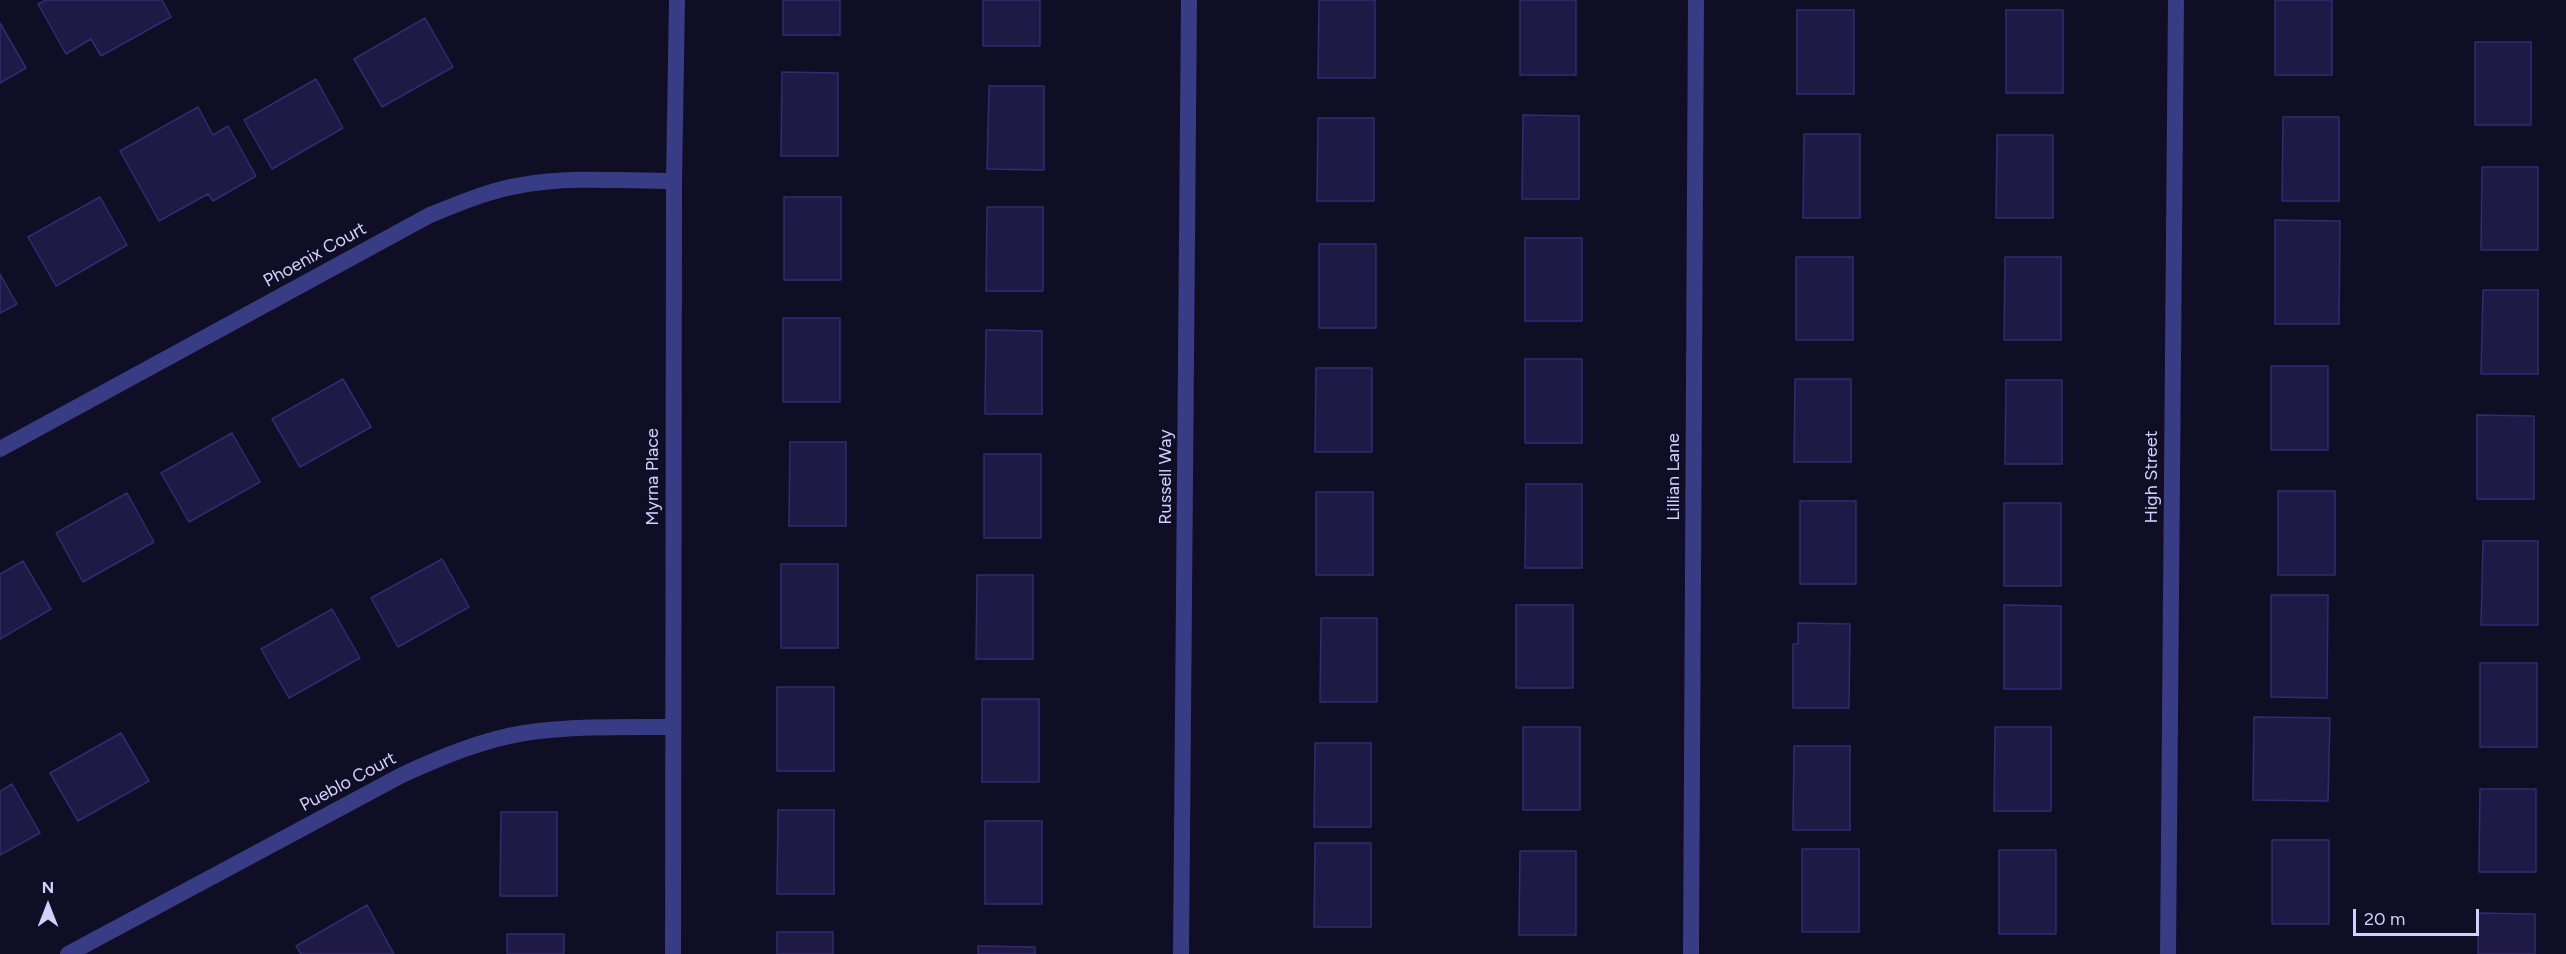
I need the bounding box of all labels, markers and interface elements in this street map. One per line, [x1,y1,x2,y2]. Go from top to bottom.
street label: Phoenix Court [260,218,370,292]
street label: Myrna Place [642,428,664,526]
street label: Russell Way [1155,429,1177,525]
street label: High Street [2141,430,2163,524]
street label: Lillian Lane [1663,433,1685,521]
street label: Pueblo Court [296,748,400,816]
north arrow [18,876,78,936]
text: N [42,878,54,897]
scale bar [2356,897,2482,935]
text: 20 m [2364,908,2405,930]

